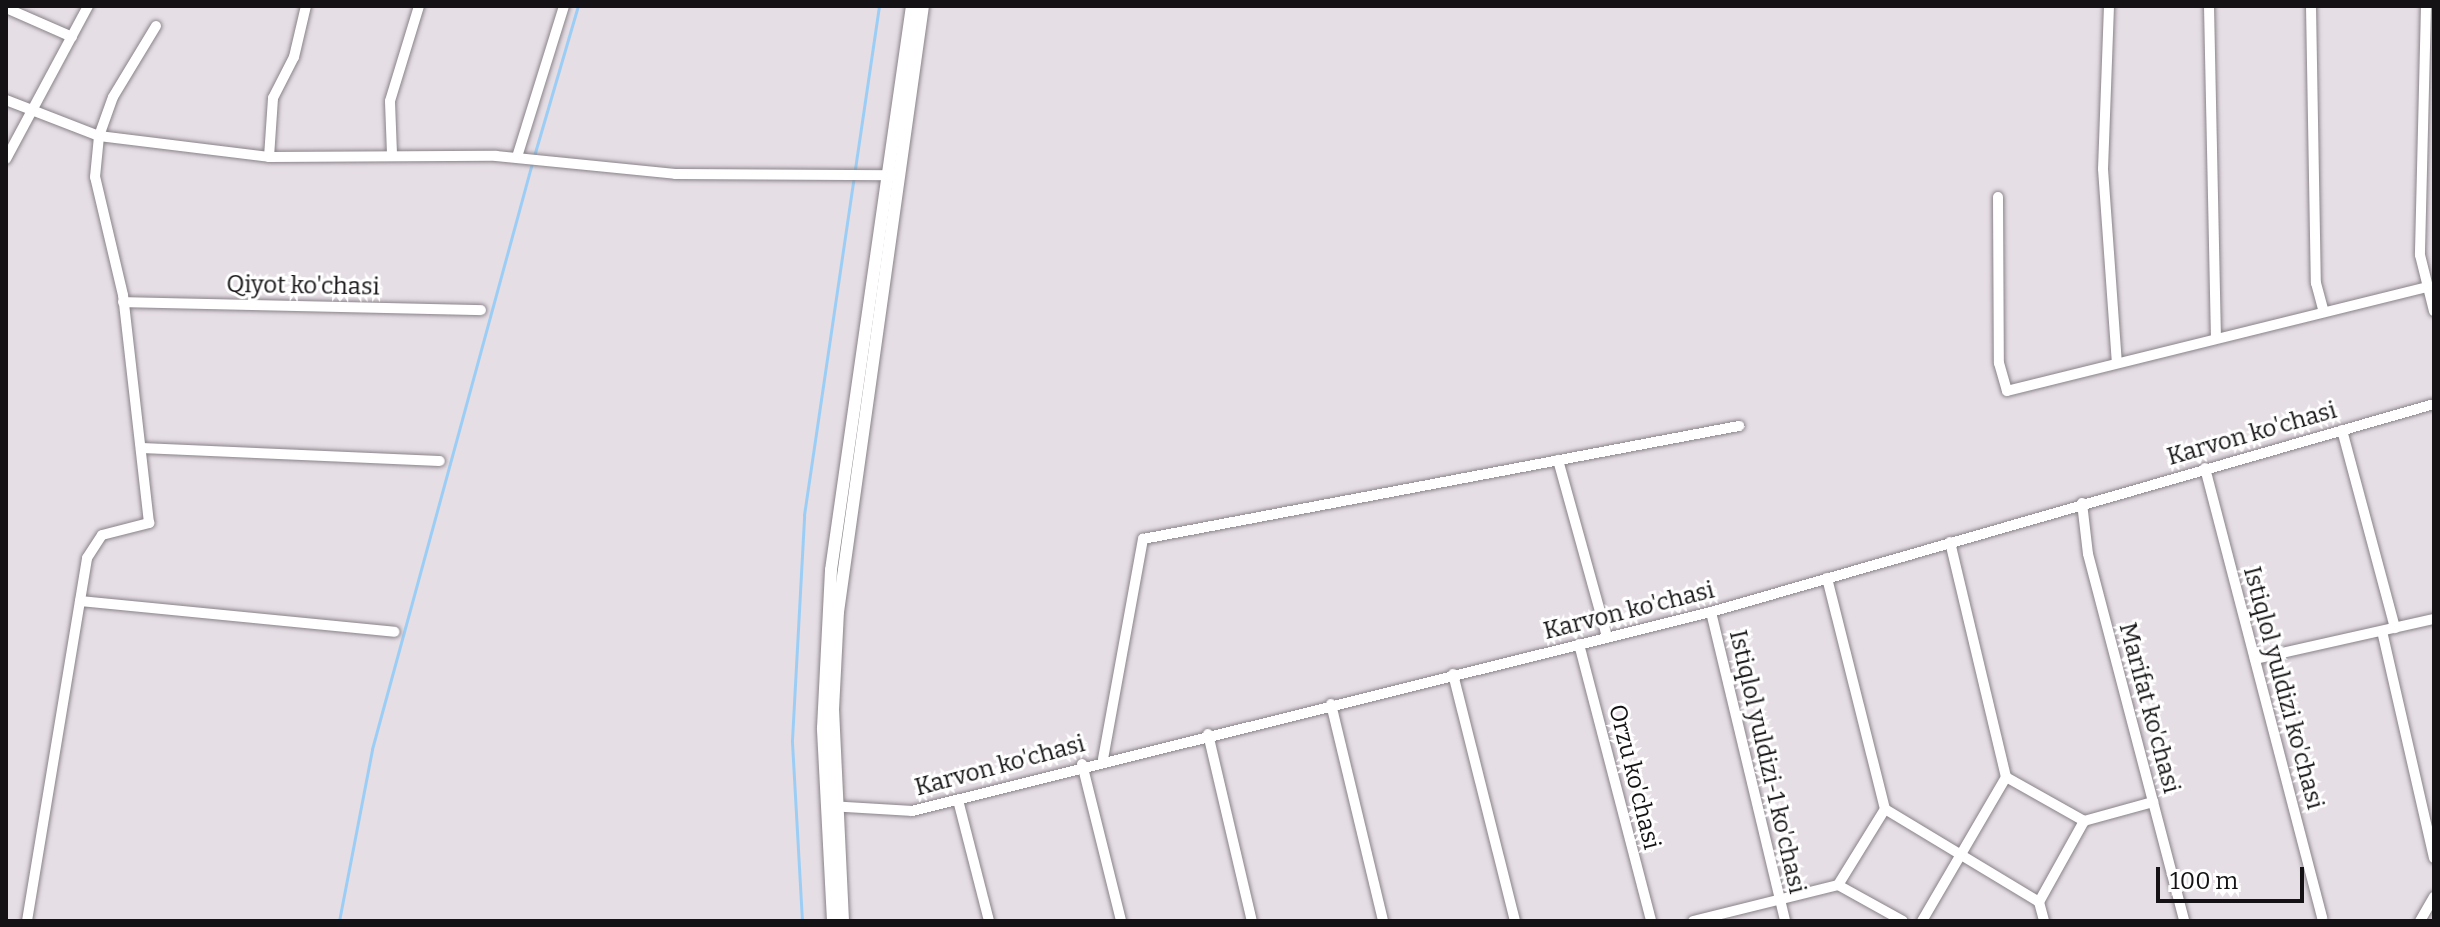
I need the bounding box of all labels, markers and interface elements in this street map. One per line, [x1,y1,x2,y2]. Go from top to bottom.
street label: Qiyot ko'chasi [226,270,380,302]
street label: Karvon ko'chasi [2164,396,2340,472]
street label: Istiqlol yuldizi ko'chasi [2237,563,2329,813]
street label: Karvon ko'chasi [1541,576,1717,646]
street label: Marifat ko'chasi [2112,620,2186,796]
street label: Istiqlol yuldizi-1 ko'chasi [1723,627,1811,897]
street label: Orzu ko'chasi [1602,702,1666,852]
street label: Karvon ko'chasi [912,729,1088,803]
scale bar [2160,851,2308,901]
text: 100 m [2170,867,2238,895]

